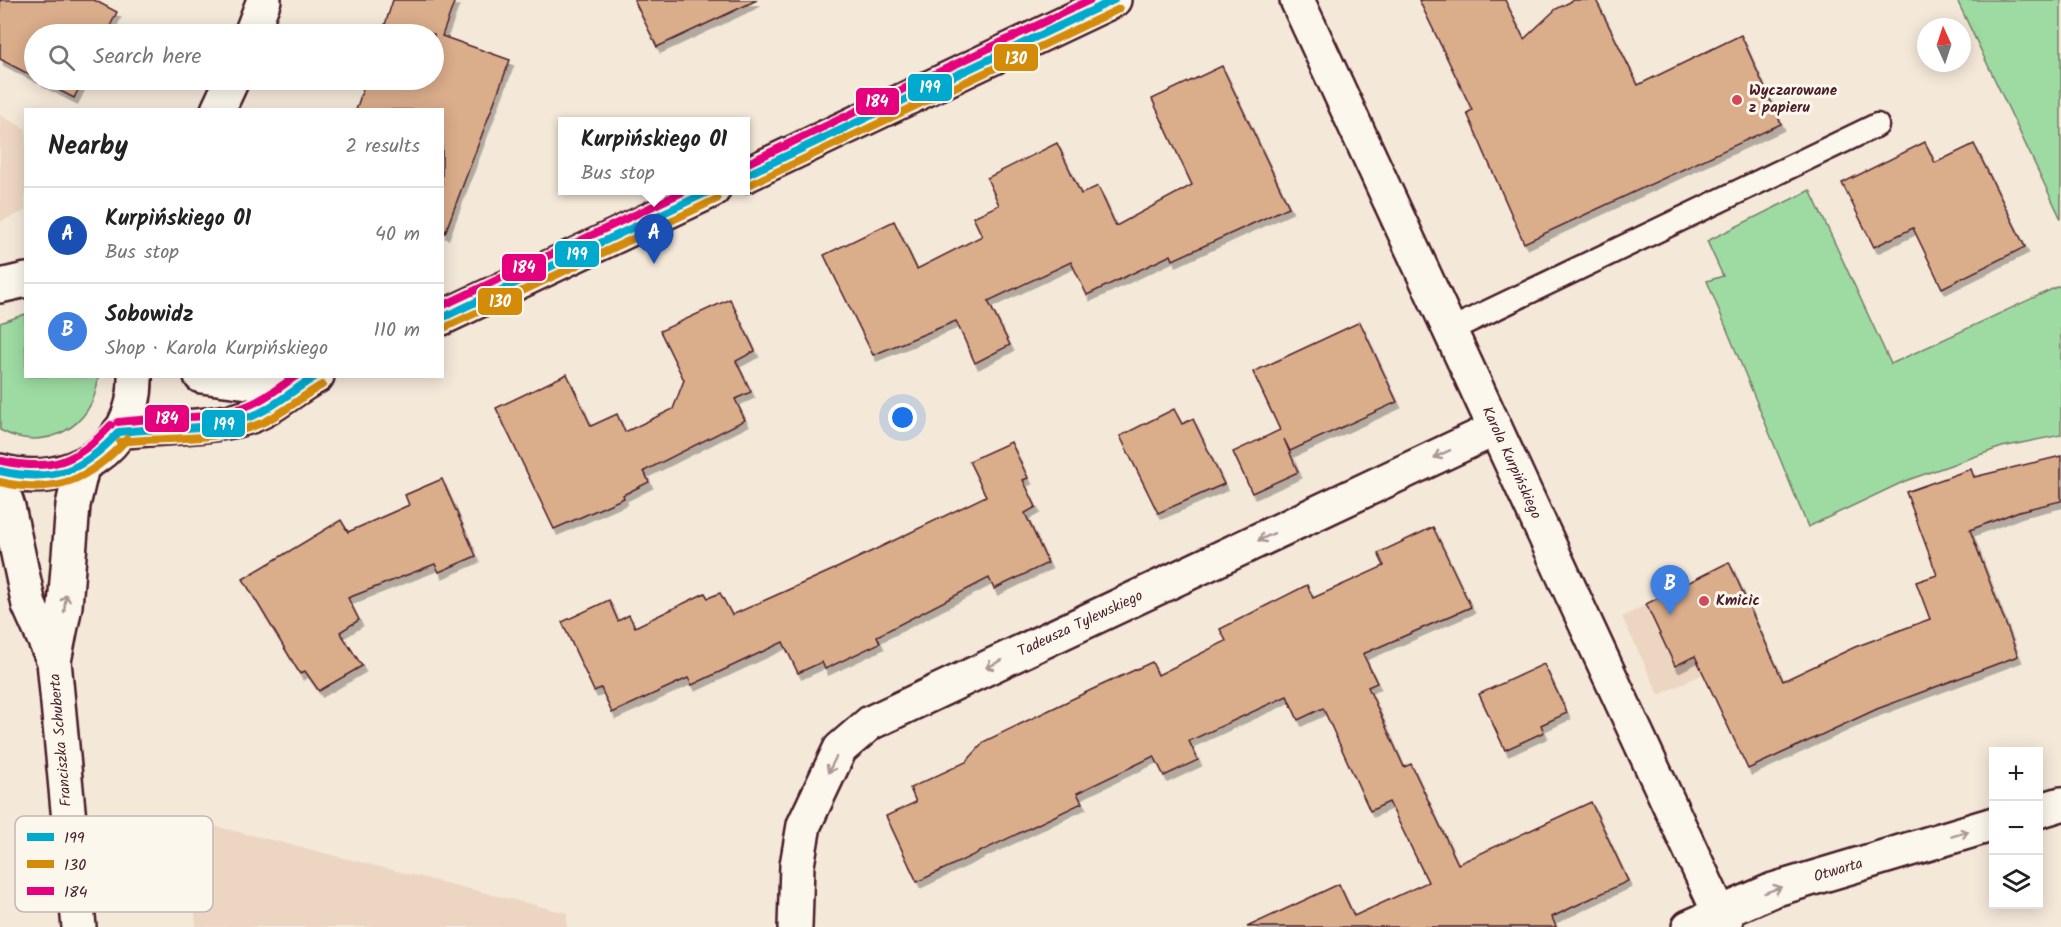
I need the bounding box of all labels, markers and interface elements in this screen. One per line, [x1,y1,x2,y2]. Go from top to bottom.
north arrow [1917,18,1971,72]
search box [24,24,444,90]
text: Search here [93,40,201,75]
icon: search [45,41,78,74]
line badge: 130 [993,43,1039,72]
text: 130 [1005,47,1028,72]
line badge: 199 [907,73,953,102]
text: 199 [919,76,941,101]
place label: Wyczarowane z papieru [1749,79,1838,120]
line badge: 184 [855,87,900,116]
text: 184 [866,90,889,115]
marker: Wyczarowane z papieru [1730,93,1744,107]
popup [558,117,750,195]
text: Kurpińskiego 01 [581,123,727,158]
text: Nearby [48,126,128,168]
text: 2 results [345,131,420,163]
text: Bus stop [581,158,655,190]
text: Kurpińskiego 01 [105,202,251,237]
pin: A [634,214,674,264]
text: A [61,219,74,251]
text: 40 m [375,219,420,251]
text: Bus stop [105,237,179,269]
line badge: 199 [554,240,600,268]
text: 199 [566,243,588,268]
line badge: 184 [501,253,547,282]
text: 184 [513,256,536,281]
line badge: 130 [477,287,523,316]
text: 130 [489,290,512,315]
text: Sobowidz [105,298,193,333]
text: B [61,315,74,347]
text: 110 m [374,315,420,347]
text: Shop · Karola Kurpińskiego [105,333,328,365]
street label: Karola Kurpińskiego [1475,402,1548,523]
your location [888,403,917,432]
line badge: 184 [144,404,190,433]
text: 184 [156,407,179,432]
line badge: 199 [201,409,246,438]
text: 199 [213,413,235,438]
one-way arrow [1434,448,1452,460]
one-way arrow [1257,531,1275,543]
pin: B [1650,566,1690,615]
street label: Tadeusza Tylewskiego [1014,584,1147,664]
place label: Kmicic [1716,589,1760,613]
one-way arrow [60,594,71,614]
marker: Kmicic [1697,594,1711,608]
one-way arrow [986,659,1004,671]
street label: Franciszka Schuberta [43,672,79,808]
map controls [1989,747,2043,909]
button: + [1989,747,2043,801]
one-way arrow [826,755,837,773]
button: − [1989,801,2043,855]
legend [15,816,213,912]
text: 199 [64,826,85,851]
one-way arrow [1950,828,1969,839]
street label: Otwarta [1811,852,1866,889]
text: 130 [64,853,86,878]
button: layers [1989,855,2043,909]
text: 184 [64,880,88,905]
one-way arrow [1763,884,1782,895]

